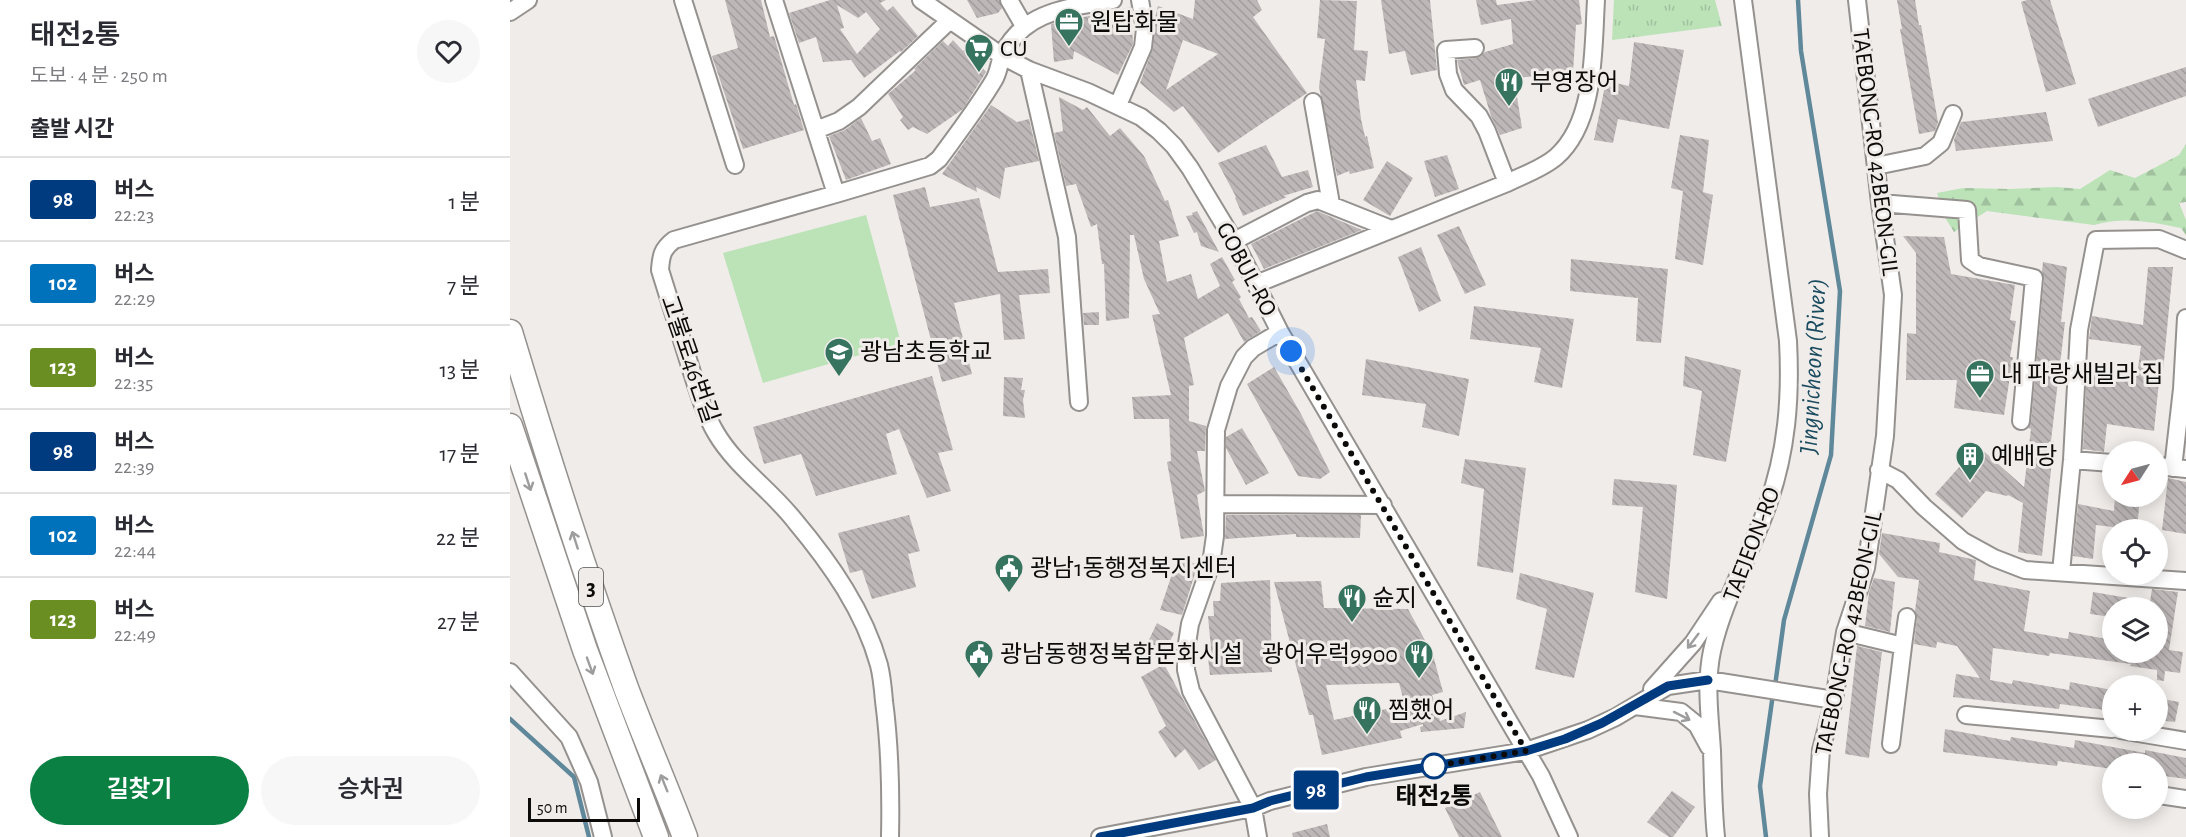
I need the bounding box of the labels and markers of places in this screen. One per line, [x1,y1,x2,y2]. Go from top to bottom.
office icon: 원탑화물 [1053,6,1085,48]
place label: 원탑화물 [1090,10,1178,35]
supermarket icon: CU [963,32,995,74]
place label: CU [1000,37,1028,61]
restaurant icon: 부영장어 [1493,66,1525,108]
place label: 부영장어 [1530,69,1618,95]
school or university icon: 광남초등학교 [823,336,855,378]
place label: 광남초등학교 [860,339,992,365]
office icon: 내 파랑새빌라 집 [1964,358,1996,400]
place label: 내 파랑새빌라 집 [2001,362,2163,387]
building icon: 예배당 [1954,440,1986,482]
place label: 예배당 [1991,444,2057,469]
public building icon: 광남1동행정복지센터 [993,552,1025,594]
place label: 광남1동행정복지센터 [1030,556,1237,581]
restaurant icon: 슌지 [1336,582,1368,624]
place label: 슌지 [1373,586,1417,611]
public building icon: 광남동행정복합문화시설 [963,638,995,680]
restaurant icon: 광어우럭9900 [1403,638,1435,680]
place label: 광남동행정복합문화시설 [1000,641,1243,667]
place label: 광어우럭9900 [1262,642,1398,667]
restaurant icon: 찜했어 [1351,694,1383,736]
place label: 찜했어 [1388,698,1454,723]
marker: 태전2통 [1421,753,1447,779]
place label: 태전2통 [1395,783,1473,809]

